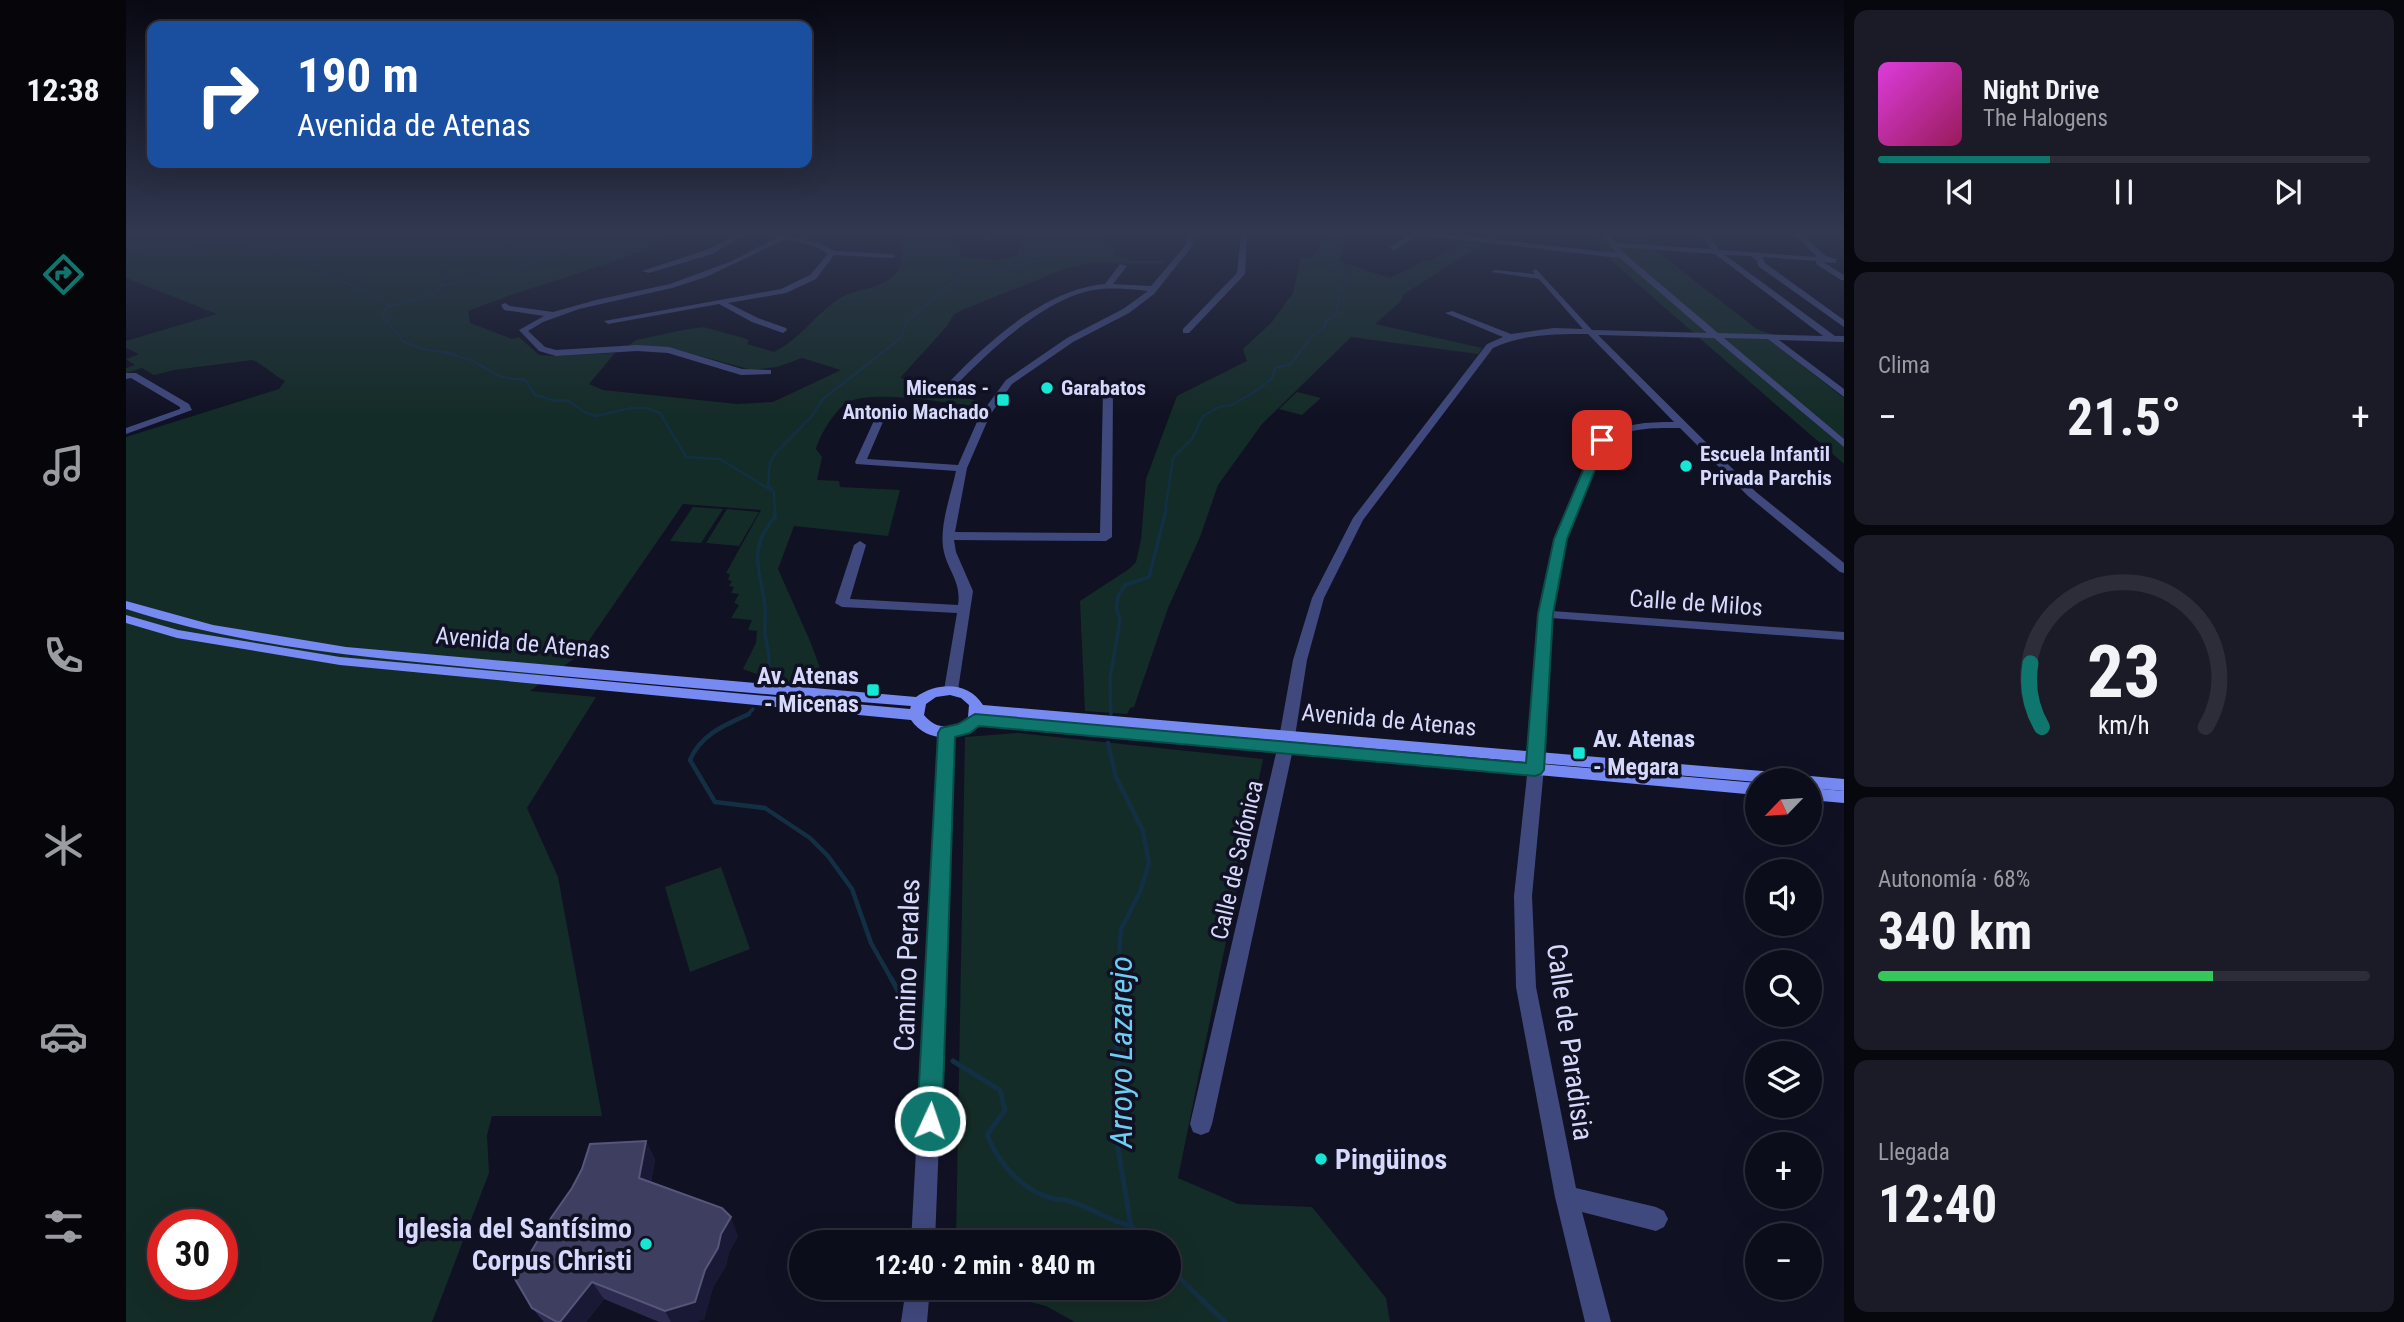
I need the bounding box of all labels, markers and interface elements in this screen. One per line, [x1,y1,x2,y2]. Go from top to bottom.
text: 190 m [297,47,419,104]
icon: right [182,49,273,140]
text: 12:38 [26,71,100,109]
text: Night Drive [1983,75,2099,105]
text: The Halogens [1983,105,2108,132]
text: Avenida de Atenas [297,106,531,144]
icon: previous [1941,173,1979,211]
icon: pause [2105,173,2143,211]
icon: next [2269,173,2307,211]
icon: directions [39,250,88,299]
text: Clima [1878,352,1930,379]
place label: Micenas - Antonio Machado [843,376,989,424]
place label: Garabatos [1061,376,1146,400]
marker: Garabatos [1039,380,1055,396]
text: 21.5° [2067,387,2181,448]
marker: Micenas - Antonio Machado [995,392,1011,408]
text: − [1878,395,1897,439]
text: + [2351,395,2370,439]
pin [1572,410,1632,470]
icon: arrive [1583,421,1621,459]
icon: music [39,441,88,490]
place label: Escuela Infantil Privada Parchis [1700,442,1832,490]
marker: Escuela Infantil Privada Parchis [1678,458,1694,474]
street label: Calle de Milos [1628,584,1764,622]
street label: Avenida de Atenas [434,621,612,665]
text: 23 [2087,629,2161,715]
icon: phone [39,631,88,680]
place label: Av. Atenas - Micenas [757,662,859,718]
marker: Av. Atenas - Micenas [865,682,881,698]
street label: Avenida de Atenas [1300,698,1478,742]
text: km/h [2098,711,2150,740]
place label: Av. Atenas - Megara [1593,725,1695,781]
marker: Av. Atenas - Megara [1571,745,1587,761]
north arrow [1745,768,1822,845]
map controls [1745,768,1822,1300]
street label: Calle de Salónica [1205,778,1269,942]
icon: climate [39,821,88,870]
button: sound [1745,859,1822,936]
text: Autonomía · 68% [1878,866,2030,893]
street label: Camino Perales [887,878,927,1052]
text: 340 km [1878,901,2032,962]
street label: Calle de Paradisia [1540,942,1600,1142]
button: search [1745,950,1822,1027]
water label: Arroyo Lazarejo [1102,956,1140,1150]
icon: car [39,1012,88,1061]
button: layers [1745,1041,1822,1118]
position arrow [893,1084,967,1158]
button: + [1745,1132,1822,1209]
text: Llegada [1878,1139,1950,1166]
place label: Pingüinos [1335,1143,1447,1176]
marker: Pingüinos [1313,1151,1329,1167]
text: 12:40 [1878,1174,1997,1235]
icon: filters [39,1202,88,1251]
speed limit sign: 30 [147,1209,238,1300]
place label: Iglesia del Santísimo Corpus Christi [397,1212,632,1277]
button: − [1745,1223,1822,1300]
marker: Iglesia del Santísimo Corpus Christi [638,1236,654,1252]
text: 12:40 · 2 min · 840 m [875,1250,1095,1280]

